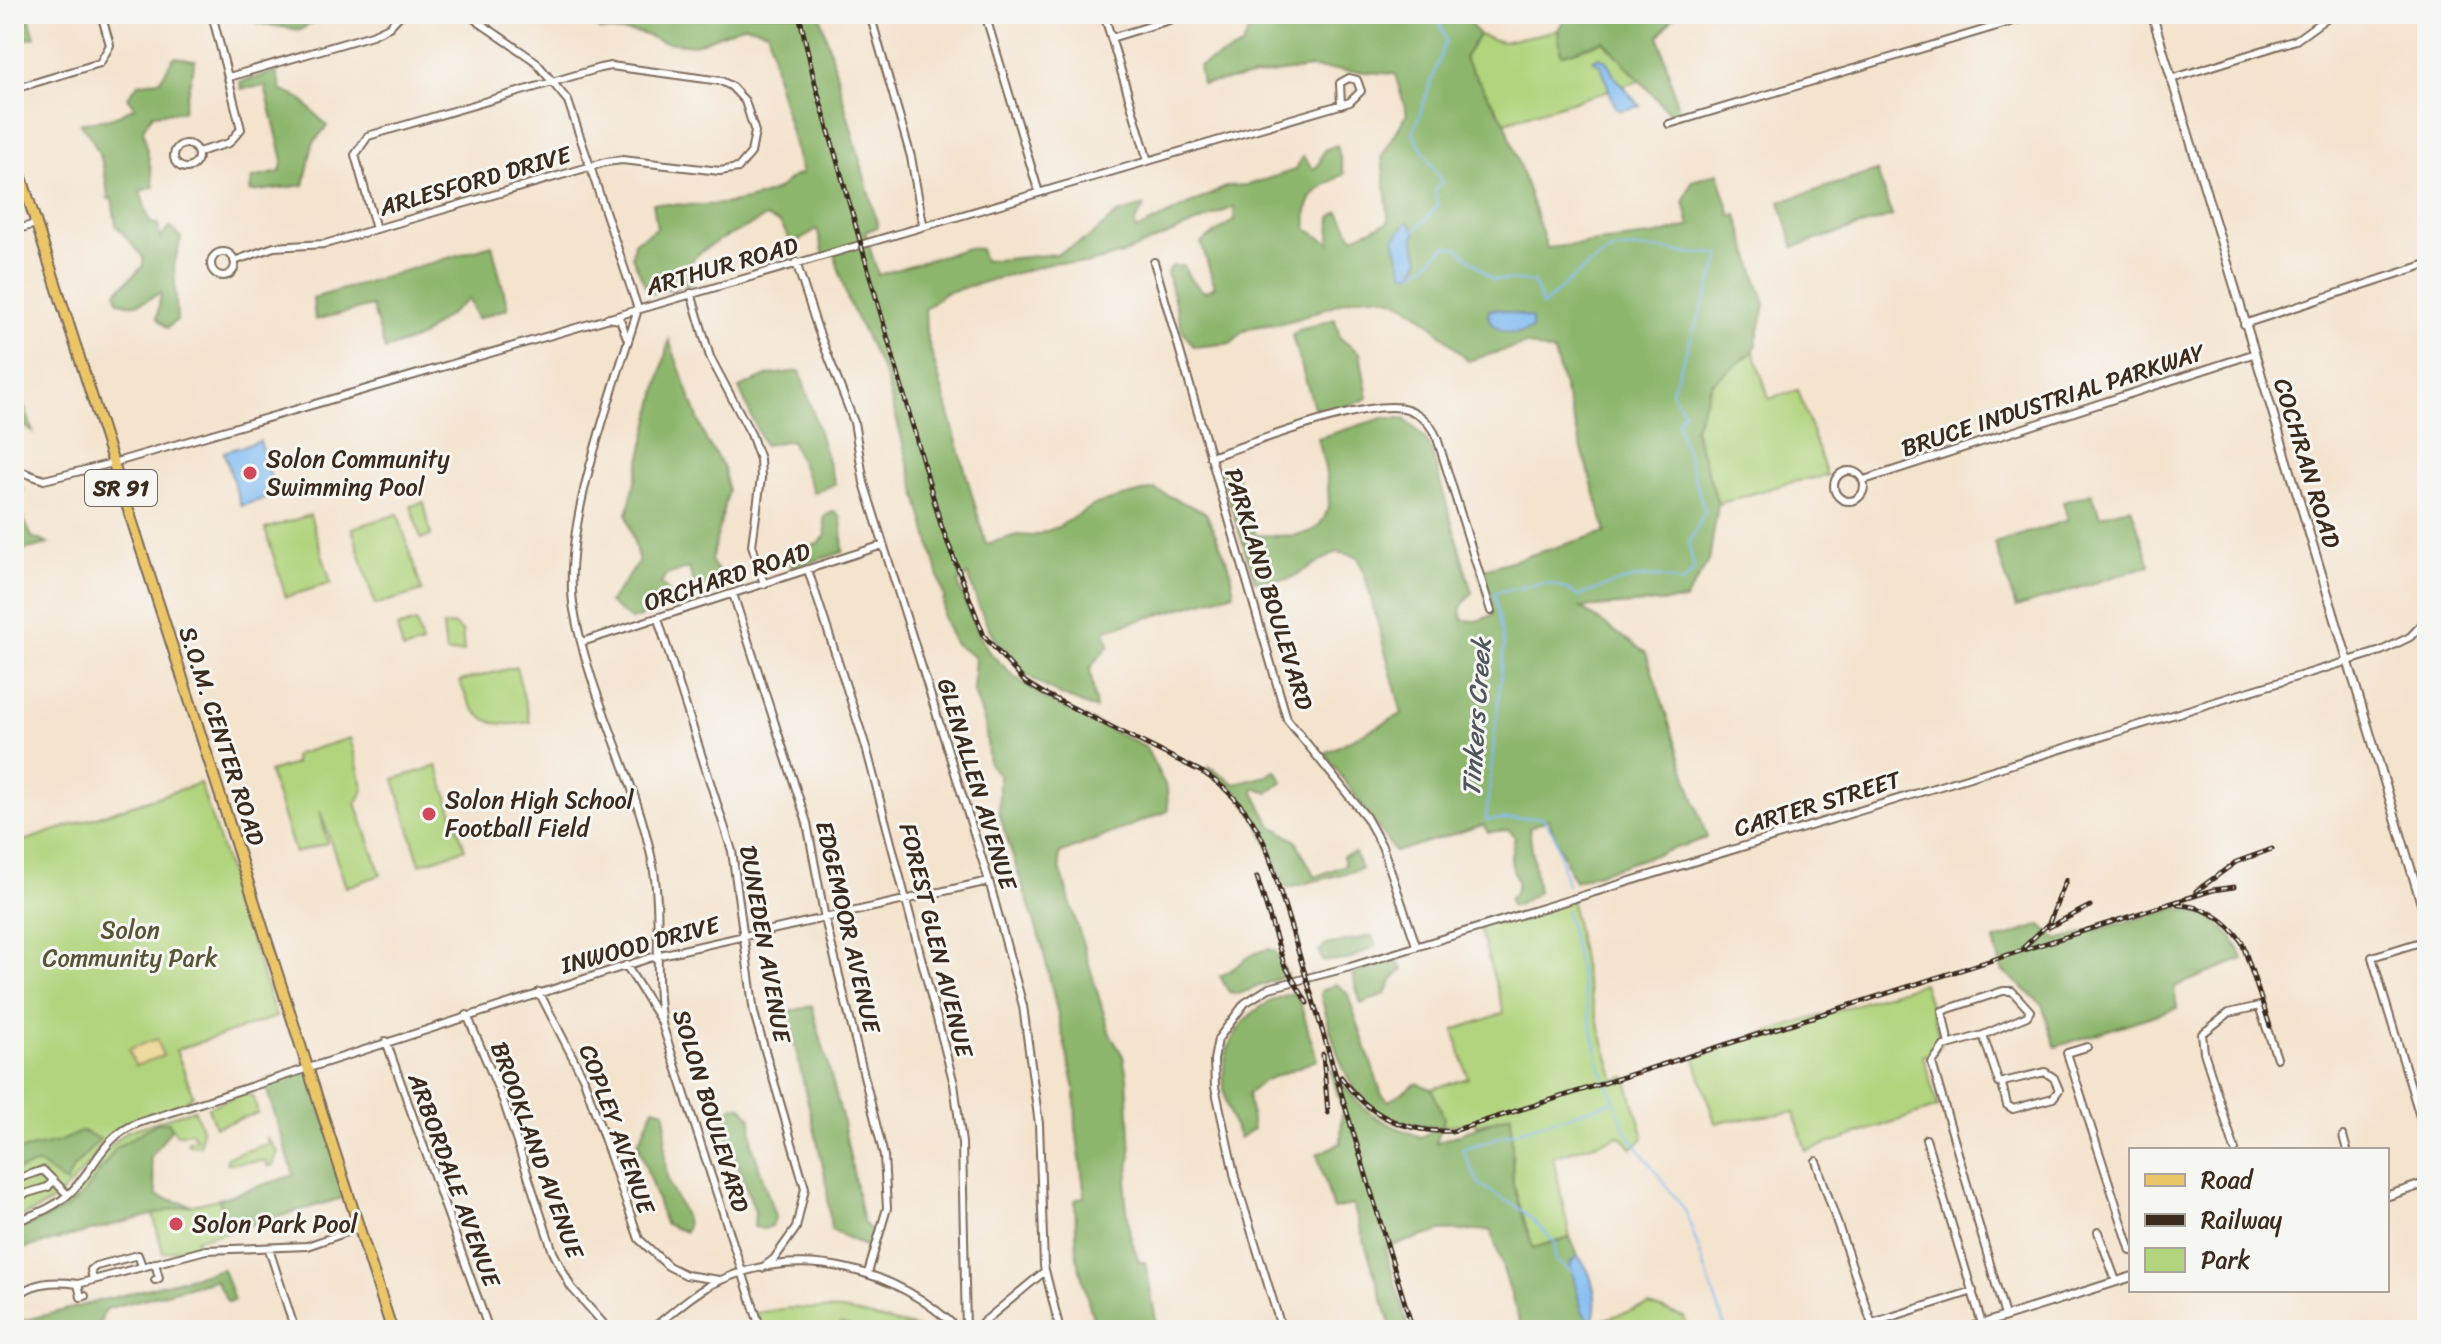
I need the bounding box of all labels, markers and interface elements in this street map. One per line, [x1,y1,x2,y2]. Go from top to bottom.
street label: ARLESFORD DRIVE [373,133,577,229]
street label: ARTHUR ROAD [640,224,803,308]
street label: BRUCE INDUSTRIAL PARKWAY [1896,331,2211,469]
street label: COCHRAN ROAD [2261,373,2353,554]
place label: Solon Community Swimming Pool [266,438,450,508]
street label: PARKLAND BOULEVARD [1212,463,1326,716]
marker: Solon Community Swimming Pool [241,464,259,482]
road number: SR 91 [85,470,157,506]
street label: ORCHARD ROAD [638,530,816,624]
street label: S.O.M. CENTER ROAD [167,621,278,852]
water label: Tinkers Creek [1448,634,1505,798]
street label: GLENALLEN AVENUE [925,673,1030,897]
street label: CARTER STREET [1728,758,1907,849]
place label: Solon High School Football Field [445,779,635,849]
marker: Solon High School Football Field [420,805,438,823]
street label: EDGEMOOR AVENUE [803,817,893,1039]
street label: FOREST GLEN AVENUE [887,819,986,1063]
street label: DUNEDEN AVENUE [727,842,803,1048]
street label: INWOOD DRIVE [555,903,726,987]
park label: Solon Community Park [43,909,218,979]
street label: SOLON BOULEVARD [660,1004,762,1218]
street label: BROOKLAND AVENUE [478,1036,596,1266]
street label: COPLEY AVENUE [567,1038,668,1221]
street label: ARBORDALE AVENUE [395,1066,513,1295]
legend [2129,1148,2389,1292]
text: Road [2201,1159,2255,1201]
text: Railway [2201,1199,2283,1241]
place label: Solon Park Pool [192,1203,359,1245]
marker: Solon Park Pool [167,1215,185,1233]
text: Park [2201,1239,2250,1281]

